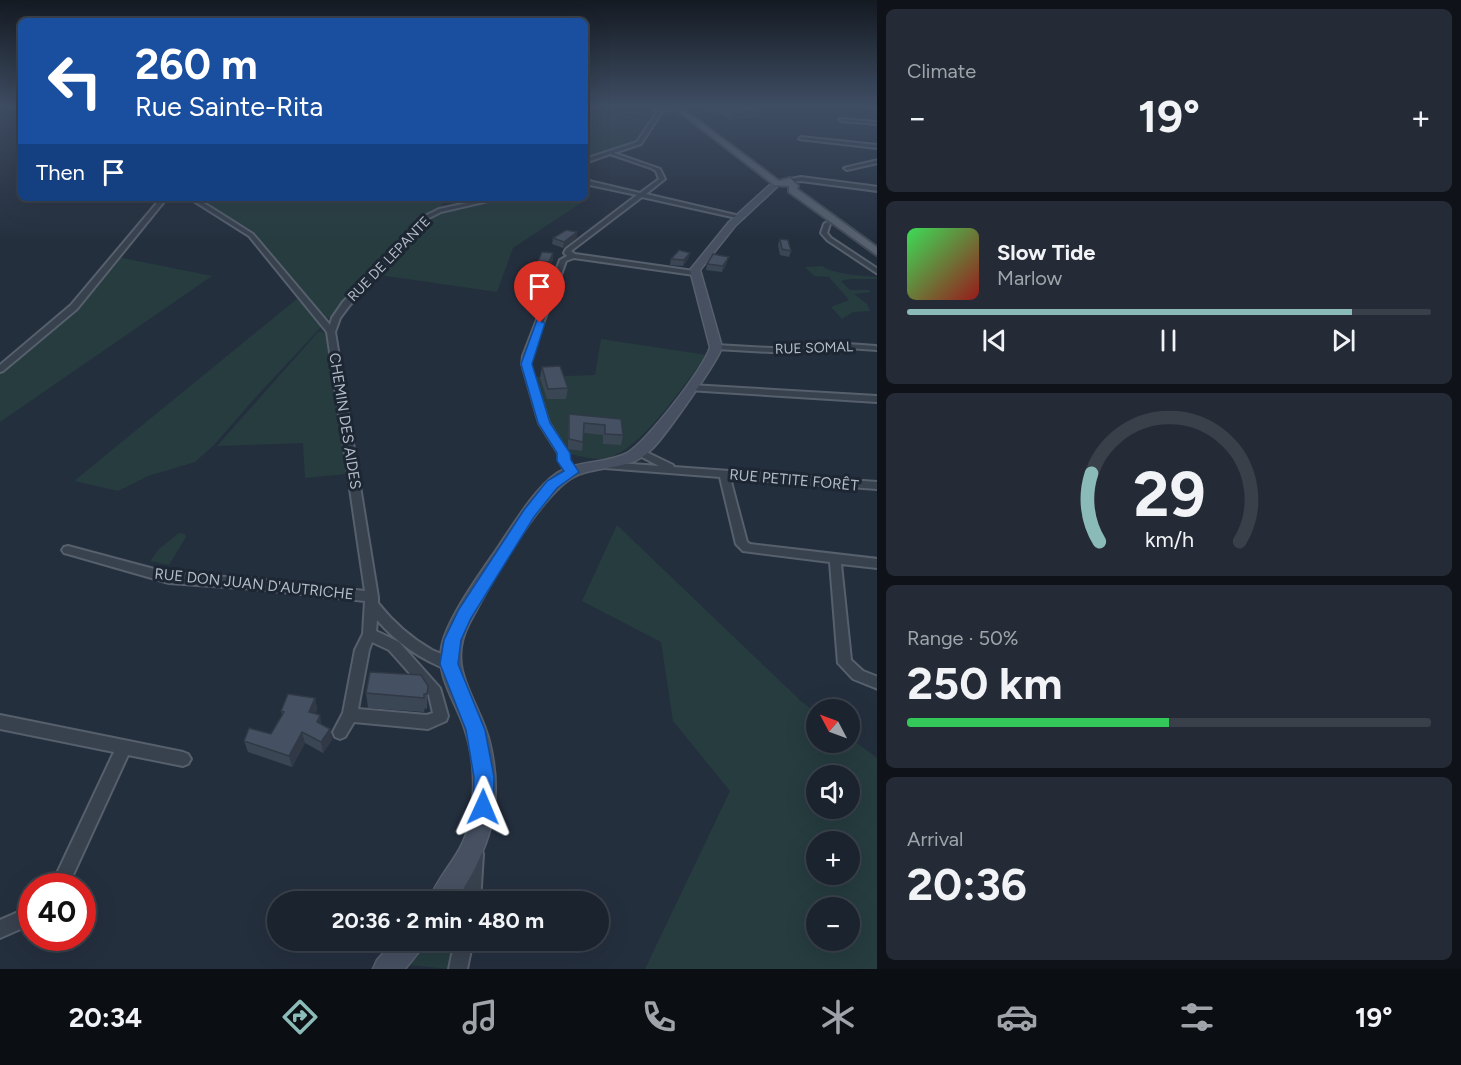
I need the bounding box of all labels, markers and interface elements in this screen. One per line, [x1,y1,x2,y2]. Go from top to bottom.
text: 260 m [135,39,258,90]
icon: left [36,42,114,120]
text: Climate [907,59,976,83]
text: 19° [1138,89,1200,143]
text: Rue Sainte-Rita [135,90,323,123]
text: − [907,98,928,137]
text: + [1410,98,1431,137]
icon: arrive [97,156,130,189]
text: Then [36,159,85,186]
street label: RUE DE LEPANTE [344,213,434,305]
text: Slow Tide [997,239,1096,266]
pin [514,261,565,323]
text: Marlow [997,266,1062,290]
icon: arrive [523,270,556,303]
icon: previous [978,324,1011,357]
icon: pause [1152,324,1185,357]
icon: next [1327,324,1360,357]
street label: RUE SOMAL [774,338,854,358]
street label: CHEMIN DES AIDES [325,352,365,490]
text: 29 [1133,457,1205,532]
street label: RUE PETITE FORÊT [729,465,860,495]
text: km/h [1145,527,1193,552]
street label: RUE DON JUAN D'AUTRICHE [153,565,355,603]
text: Range · 50% [907,626,1019,650]
text: 250 km [907,656,1063,710]
north arrow [806,699,860,753]
map controls [806,699,860,951]
button: sound [806,765,860,819]
position arrow [451,775,515,839]
text: Arrival [907,827,963,851]
button: + [806,831,860,885]
text: 20:36 [907,857,1027,911]
speed limit sign: 40 [18,873,96,951]
button: − [806,897,860,951]
text: 20:36 · 2 min · 480 m [332,907,544,934]
icon: directions [279,996,321,1038]
icon: music [459,996,501,1038]
icon: phone [638,996,680,1038]
icon: climate [817,996,859,1038]
icon: car [996,996,1038,1038]
icon: filters [1176,996,1218,1038]
text: 20:34 [69,1001,142,1034]
text: 19° [1355,1001,1392,1034]

